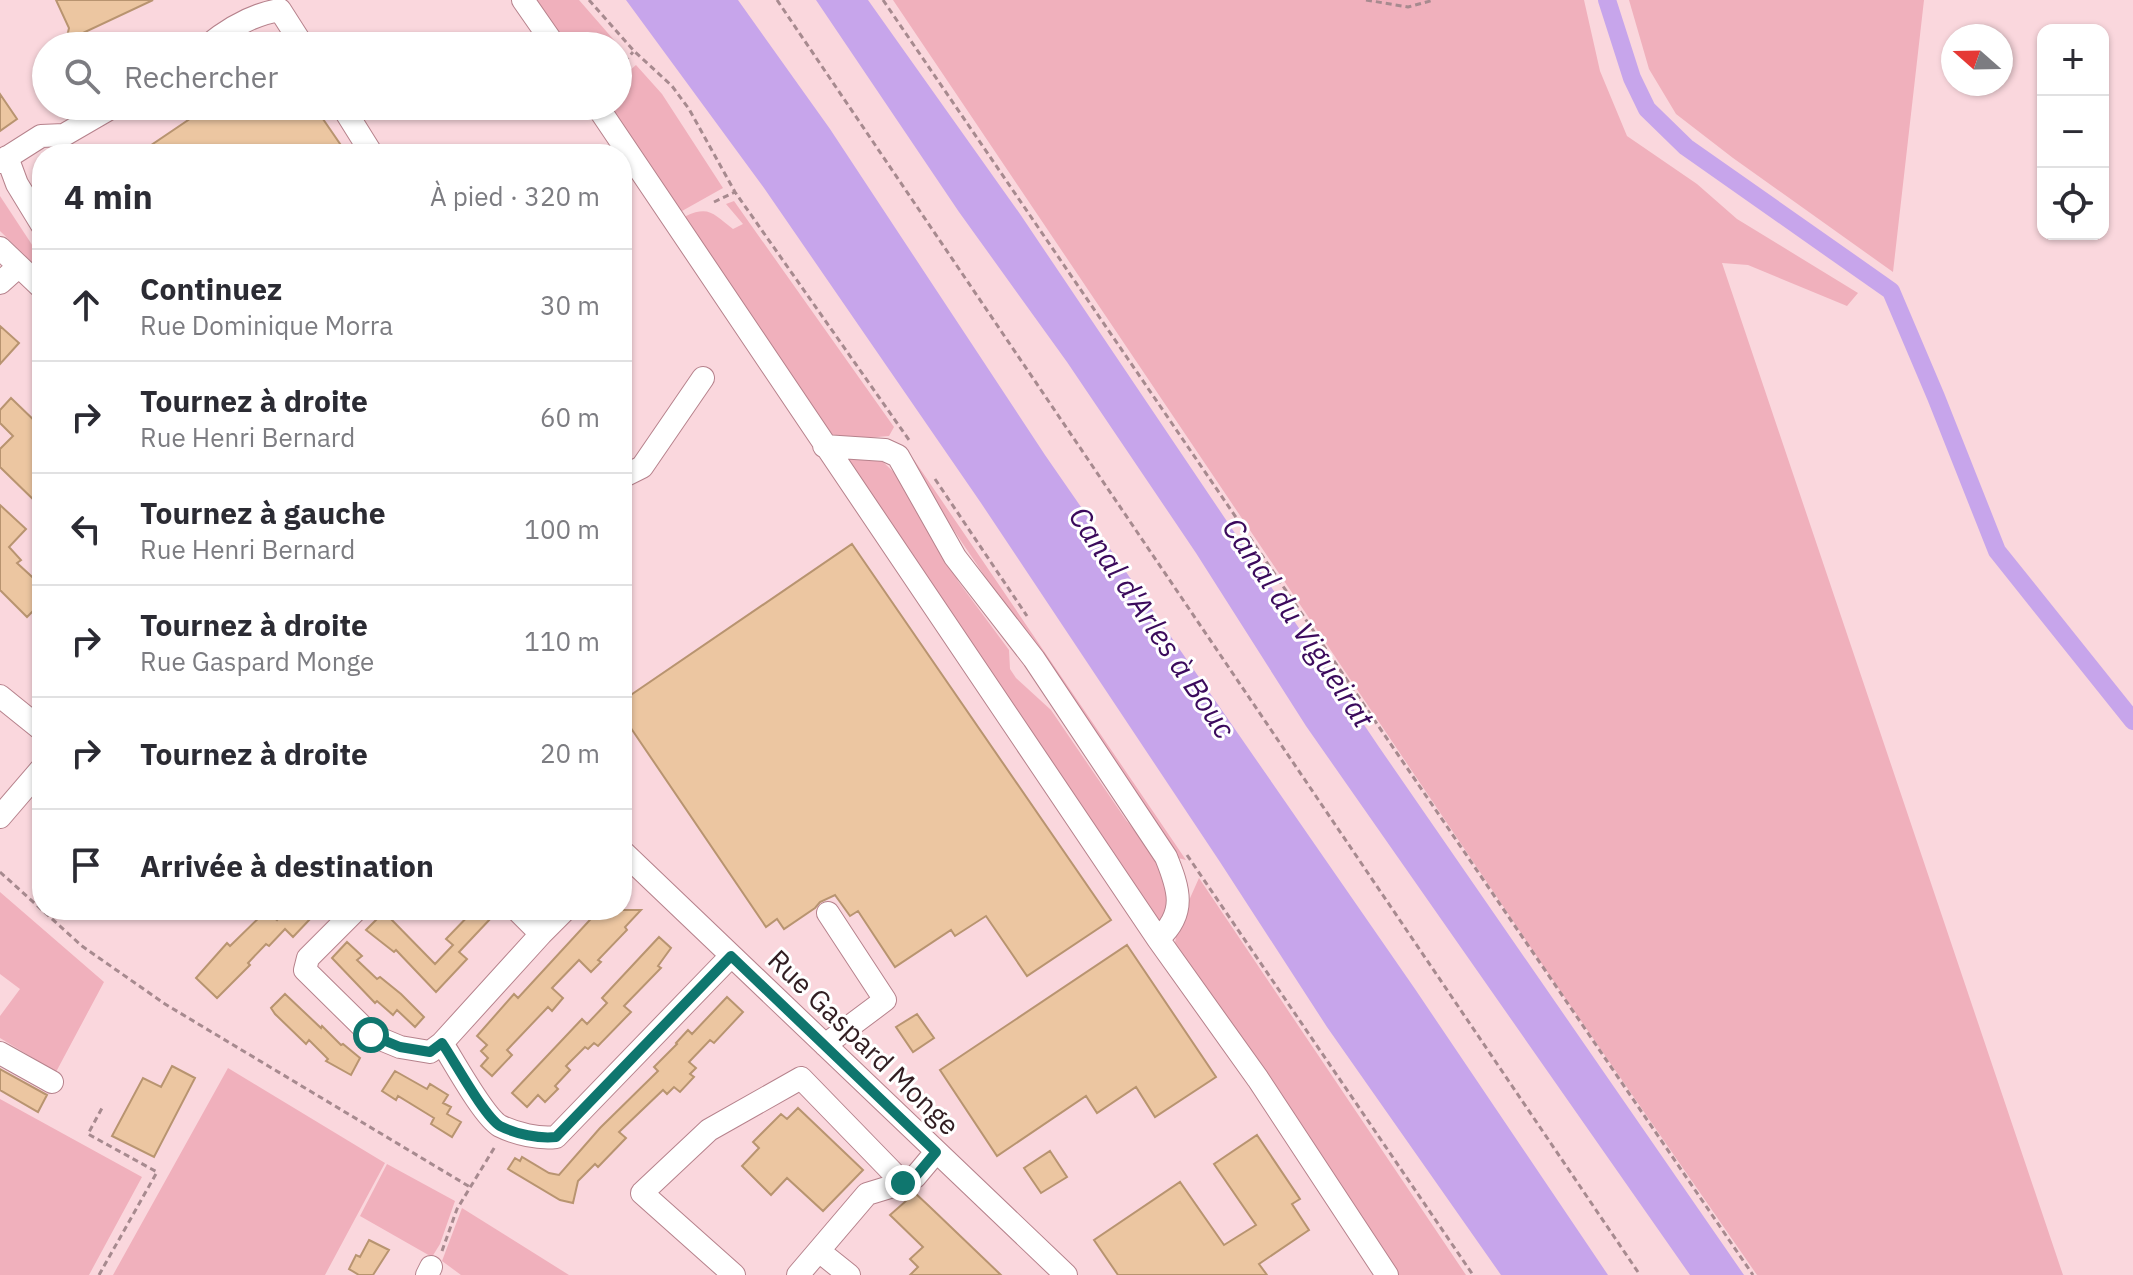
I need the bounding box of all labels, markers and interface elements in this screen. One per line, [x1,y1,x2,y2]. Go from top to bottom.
north arrow [1941,24,2013,96]
map controls [2037,24,2109,240]
button: + [2037,24,2109,96]
search box [32,32,632,120]
icon: search [60,54,104,98]
text: Rechercher [124,57,278,96]
button: − [2037,96,2109,168]
button: locate [2037,168,2109,240]
text: 4 min [64,174,153,218]
text: À pied · 320 m [430,179,600,213]
text: Continuez [140,269,282,308]
icon: ahead [64,283,108,327]
text: 30 m [540,288,600,322]
text: Rue Dominique Morra [140,308,393,342]
text: Tournez à droite [140,381,368,420]
icon: right [64,395,108,439]
text: 60 m [540,400,600,434]
text: Rue Henri Bernard [140,420,355,454]
text: Tournez à gauche [140,493,386,532]
water label: Canal d'Arles à Bouc [1061,498,1245,746]
icon: left [64,507,108,551]
water label: Canal du Vigueirat [1214,510,1384,736]
text: 100 m [524,512,600,546]
text: Rue Henri Bernard [140,532,355,566]
text: Tournez à droite [140,605,368,644]
icon: right [64,619,108,663]
text: 110 m [524,624,600,658]
text: Rue Gaspard Monge [140,644,374,678]
icon: right [64,731,108,775]
text: Tournez à droite [140,734,368,773]
text: 20 m [540,736,600,770]
icon: arrive [64,843,108,887]
text: Arrivée à destination [140,846,434,885]
street label: Rue Gaspard Monge [760,941,968,1143]
route start [353,1017,389,1053]
route end [885,1165,921,1201]

